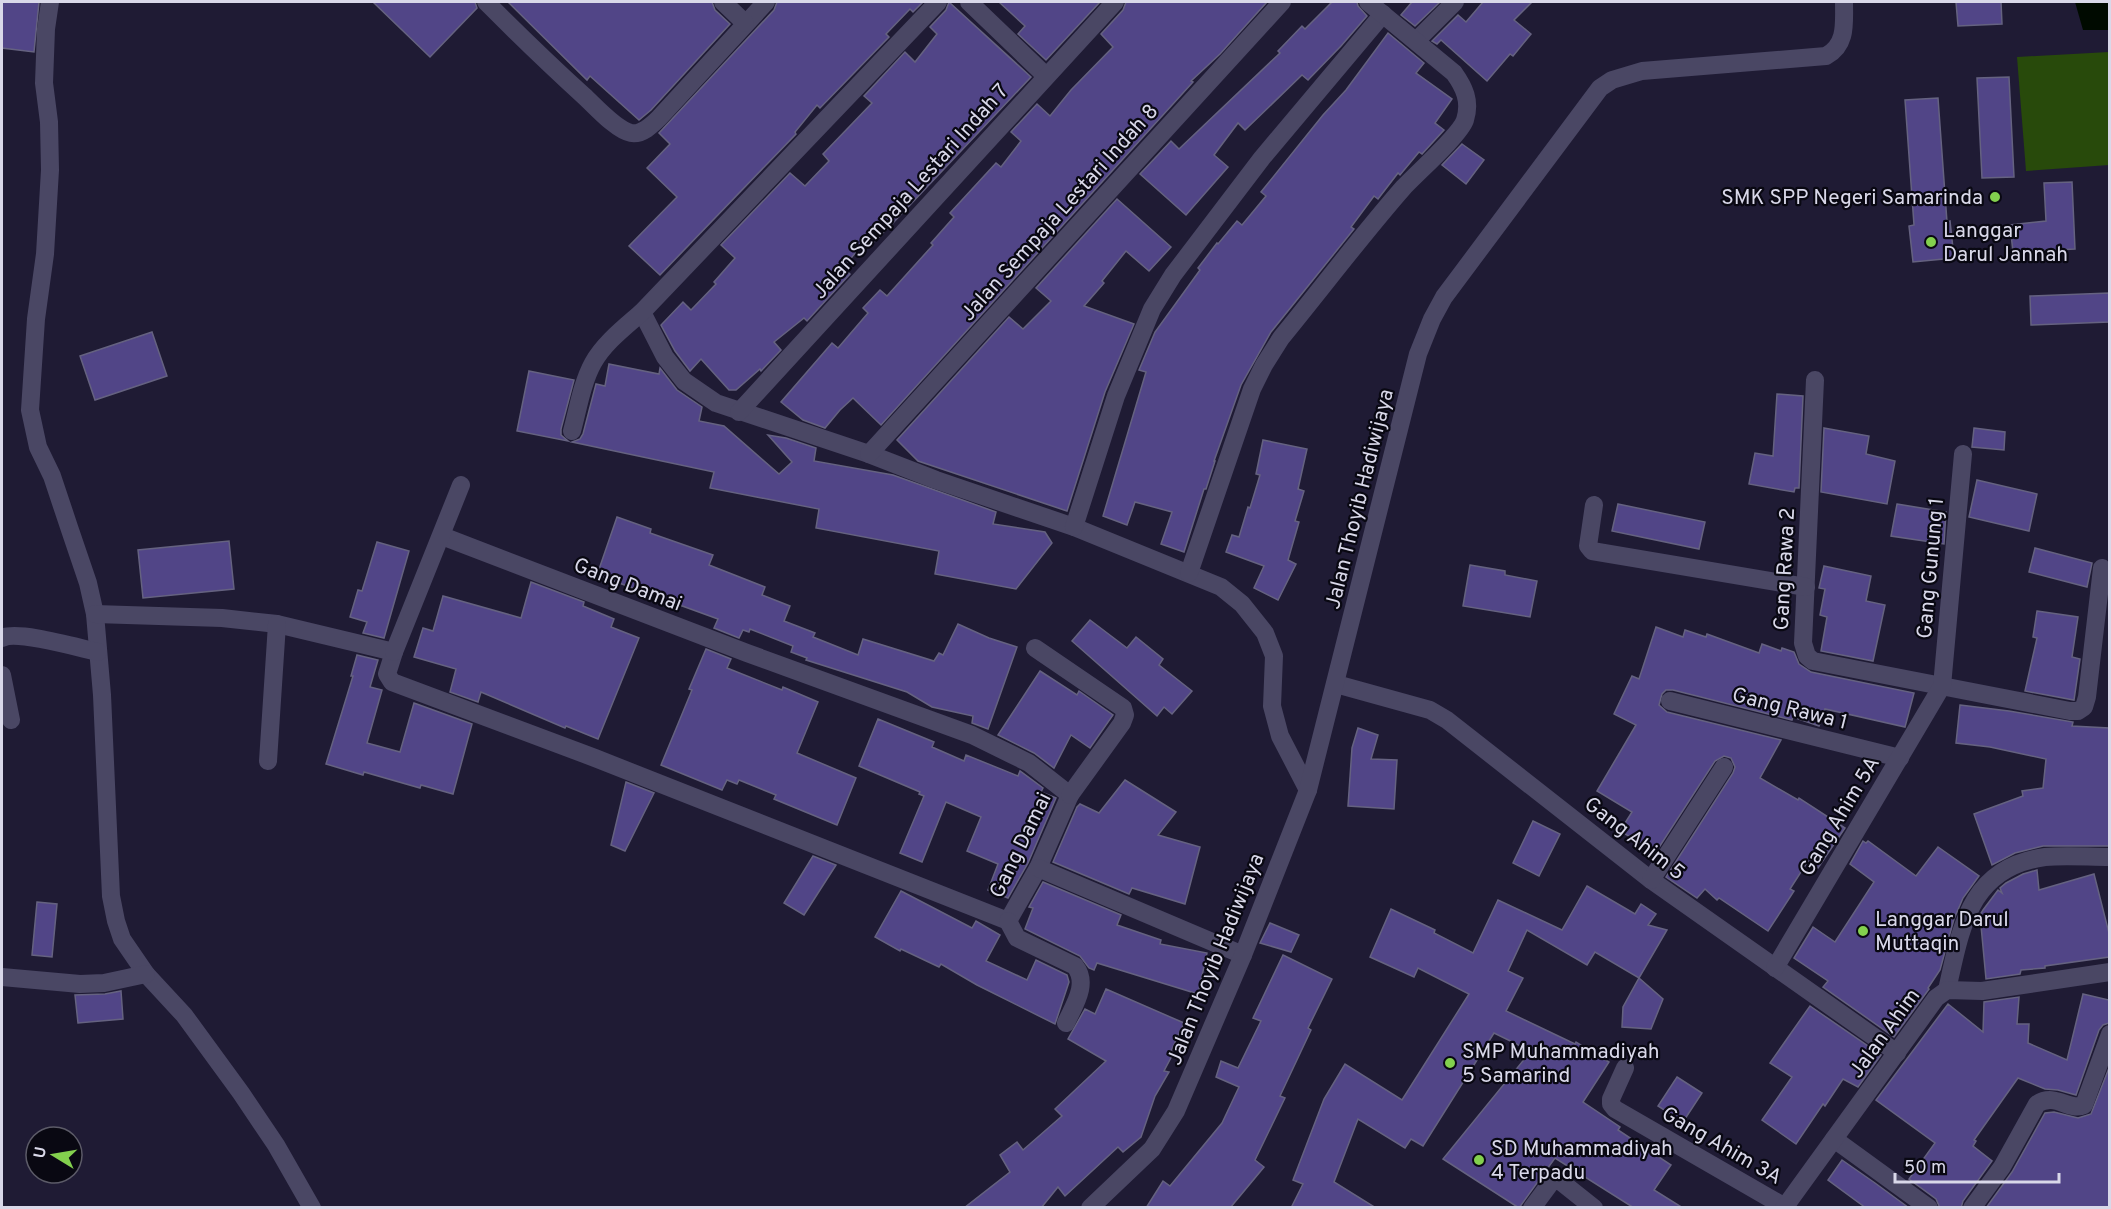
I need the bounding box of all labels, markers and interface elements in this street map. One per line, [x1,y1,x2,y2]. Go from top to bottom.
street label: Jalan Sempaja Lestari Indah 7 [807,79,1015,305]
street label: Jalan Sempaja Lestari Indah 8 [955,99,1165,327]
place label: SMK SPP Negeri Samarinda [1721,185,1983,212]
marker: SMK SPP Negeri Samarinda [1988,190,2002,204]
place label: Langgar Darul Jannah [1943,218,2068,269]
marker: Langgar Darul Jannah [1924,235,1938,249]
street label: Jalan Thoyib Hadiwijaya [1320,386,1401,612]
street label: Gang Gunung 1 [1912,496,1951,640]
street label: Gang Rawa 2 [1769,507,1802,631]
street label: Gang Damai [569,552,686,618]
street label: Gang Rawa 1 [1729,682,1850,737]
street label: Gang Ahim 5A [1794,752,1887,882]
street label: Gang Damai [984,788,1059,903]
street label: Gang Ahim 5 [1578,791,1690,887]
street label: Jalan Thoyib Hadiwijaya [1162,850,1271,1069]
place label: Langgar Darul Muttaqin [1875,907,2009,958]
marker: Langgar Darul Muttaqin [1856,924,1870,938]
street label: Jalan Ahim [1844,984,1927,1084]
place label: SMP Muhammadiyah 5 Samarind [1462,1039,1660,1090]
marker: SMP Muhammadiyah 5 Samarind [1443,1056,1457,1070]
street label: Gang Ahim 3A [1656,1101,1786,1192]
north arrow [24,1125,84,1185]
place label: SD Muhammadiyah 4 Terpadu [1491,1136,1673,1187]
text: U [30,1145,52,1160]
scale bar [1895,1146,2058,1184]
marker: SD Muhammadiyah 4 Terpadu [1472,1153,1486,1167]
text: 50 m [1904,1157,1946,1180]

